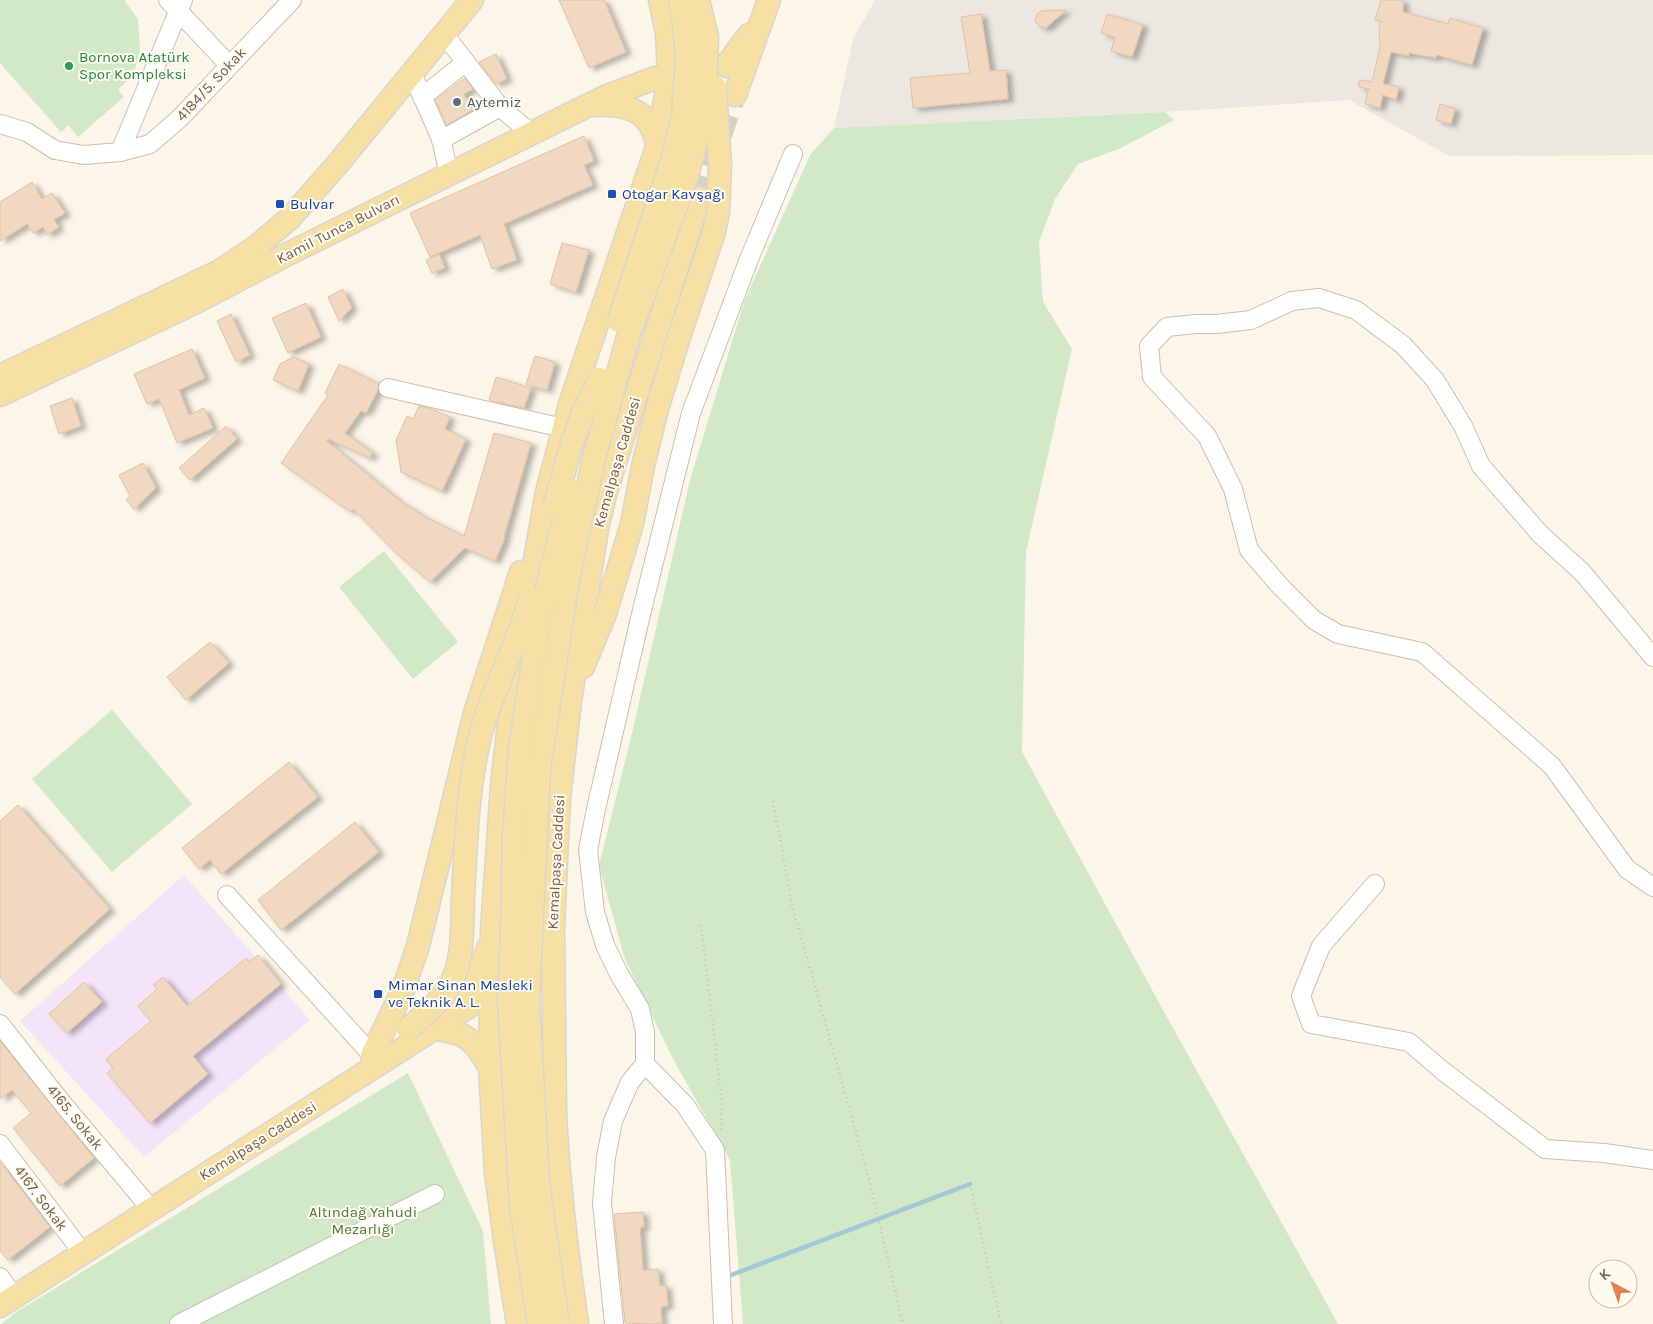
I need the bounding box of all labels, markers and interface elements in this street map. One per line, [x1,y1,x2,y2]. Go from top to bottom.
street label: 4184/5. Sokak [172,43,250,125]
place label: Bornova Atatürk Spor Kompleksi [79,48,190,83]
marker: Bornova Atatürk Spor Kompleksi [63,60,75,72]
place label: Aytemiz [467,93,521,111]
marker: Aytemiz [451,96,463,108]
place label: Otogar Kavşağı [622,185,725,203]
marker: Otogar Kavşağı [606,188,618,200]
street label: Kamil Tunca Bulvarı [273,190,403,268]
place label: Bulvar [290,195,334,213]
marker: Bulvar [274,198,286,210]
street label: Kemalpaşa Caddesi [590,394,644,530]
street label: Kemalpaşa Caddesi [543,794,569,930]
place label: Mimar Sinan Mesleki ve Teknik A. L. [388,976,533,1011]
marker: Mimar Sinan Mesleki ve Teknik A. L. [372,988,384,1000]
street label: 4165. Sokak [43,1081,107,1153]
street label: Kemalpaşa Caddesi [196,1098,320,1184]
street label: 4167. Sokak [10,1162,72,1234]
park label: Altındağ Yahudi Mezarlığı [309,1203,417,1238]
north arrow [1588,1259,1638,1309]
text: K [1596,1265,1614,1284]

